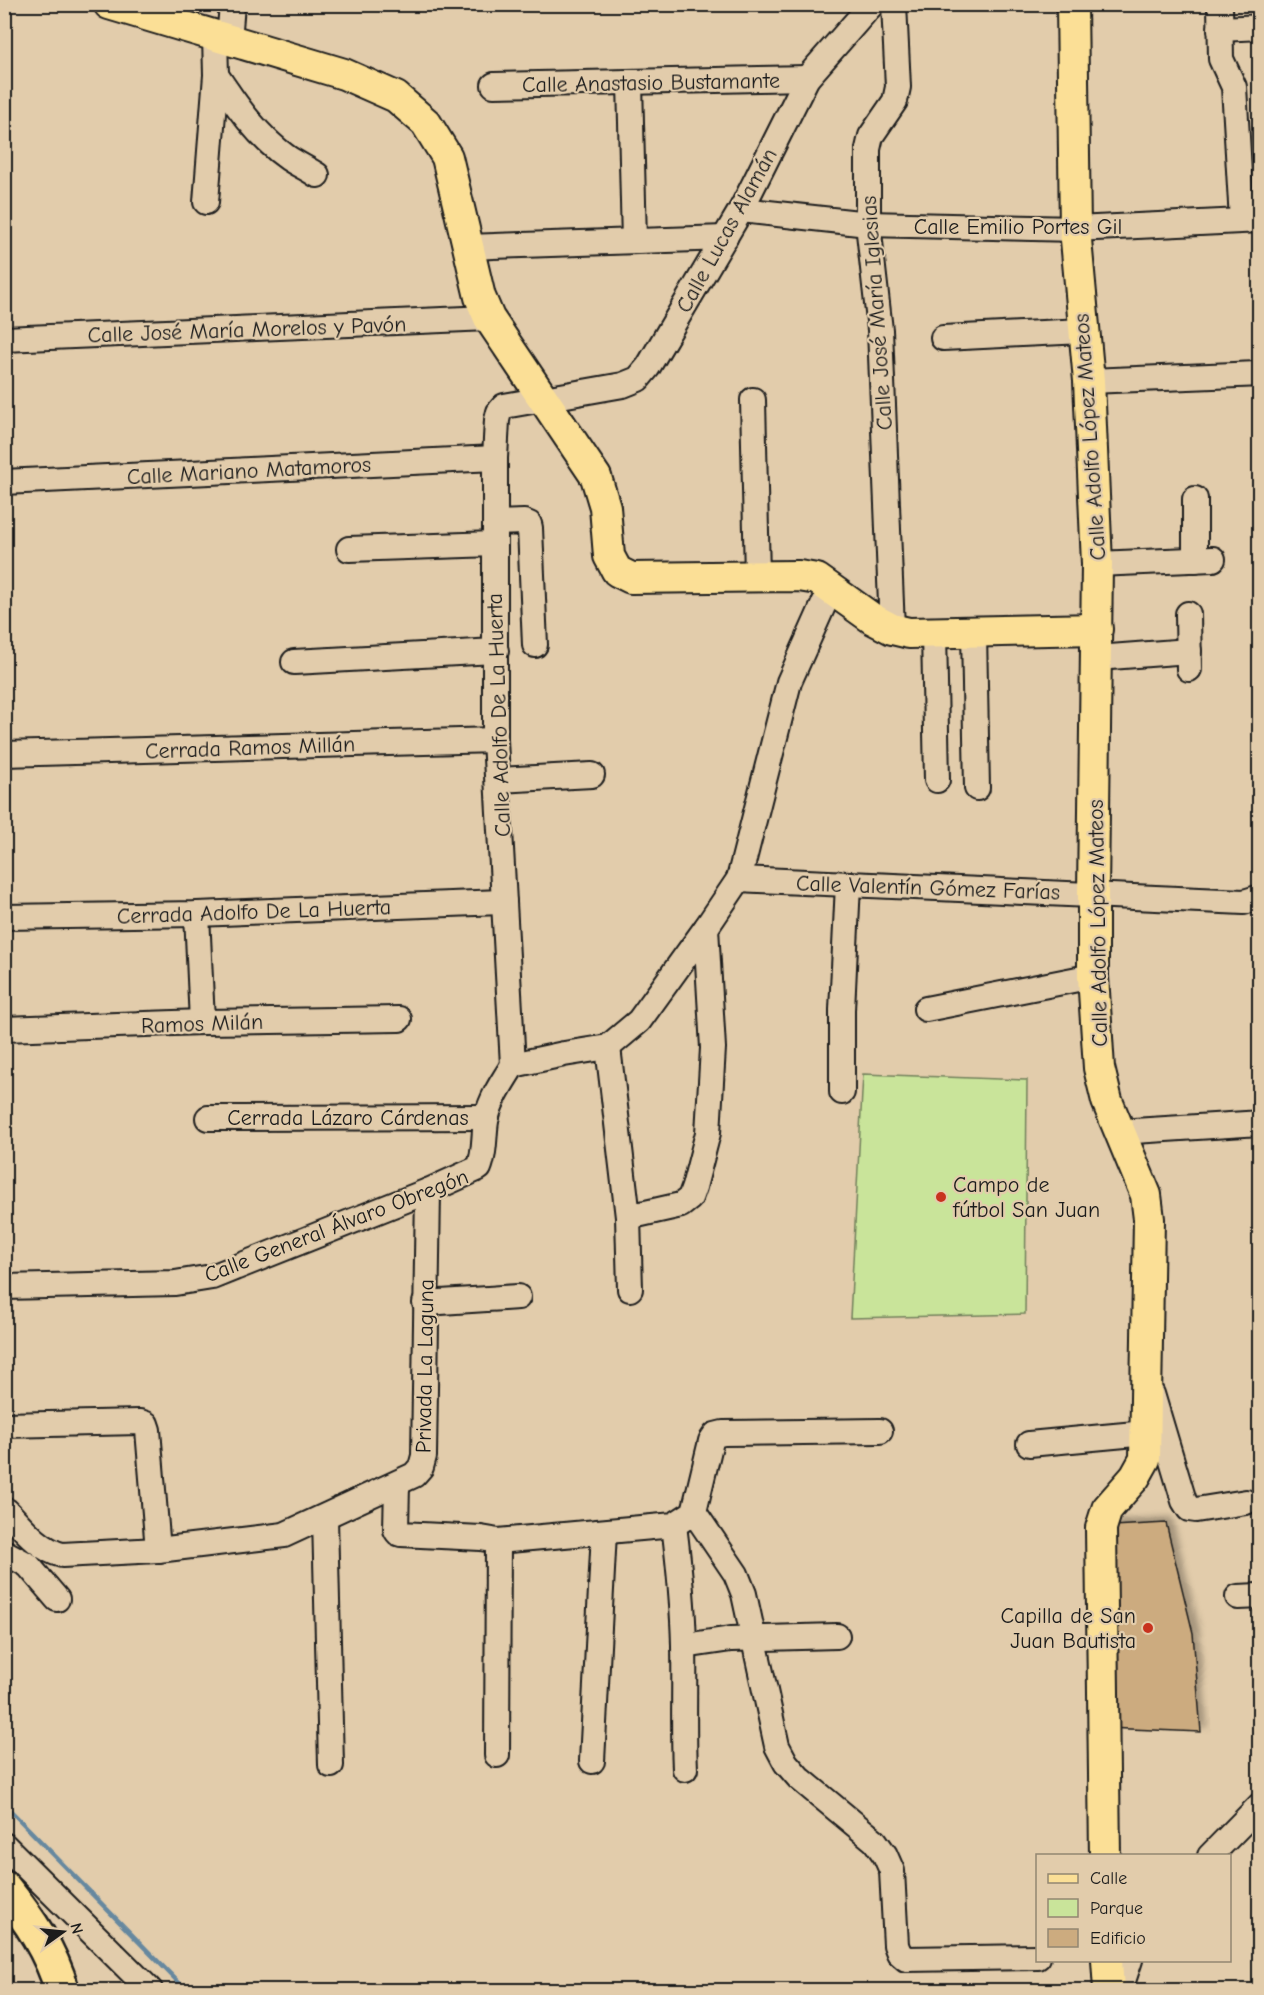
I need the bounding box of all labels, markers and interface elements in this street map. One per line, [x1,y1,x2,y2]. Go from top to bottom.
street label: Calle Anastasio Bustamante [522,68,780,98]
street label: Calle Lucas Alamán [671,144,783,317]
street label: Calle José María Iglesias [856,195,898,431]
street label: Calle Emilio Portes Gil [914,214,1122,240]
street label: Calle José María Morelos y Pavón [87,311,407,349]
street label: Calle Adolfo López Mateos [1068,313,1112,561]
street label: Calle Mariano Matamoros [126,452,372,490]
street label: Calle Adolfo De La Huerta [482,593,516,837]
street label: Cerrada Ramos Millán [145,731,356,765]
street label: Calle Adolfo López Mateos [1083,799,1113,1047]
street label: Calle Valentín Gómez Farías [796,870,1060,906]
street label: Cerrada Adolfo De La Huerta [116,894,392,930]
street label: Ramos Milán [141,1009,264,1039]
street label: Cerrada Lázaro Cárdenas [227,1105,469,1131]
street label: Calle General Álvaro Obregón [201,1164,472,1288]
place label: Campo de fútbol San Juan [952,1172,1100,1223]
marker: Campo de fútbol San Juan [934,1190,948,1204]
street label: Privada La Laguna [410,1279,440,1453]
place label: Capilla de San Juan Bautista [1000,1603,1136,1654]
marker: Capilla de San Juan Bautista [1141,1621,1155,1635]
legend [1036,1854,1231,1962]
text: Calle [1090,1868,1127,1889]
text: Parque [1090,1898,1143,1919]
north arrow [33,1902,93,1962]
text: N [66,1921,87,1936]
text: Edificio [1090,1928,1146,1949]

